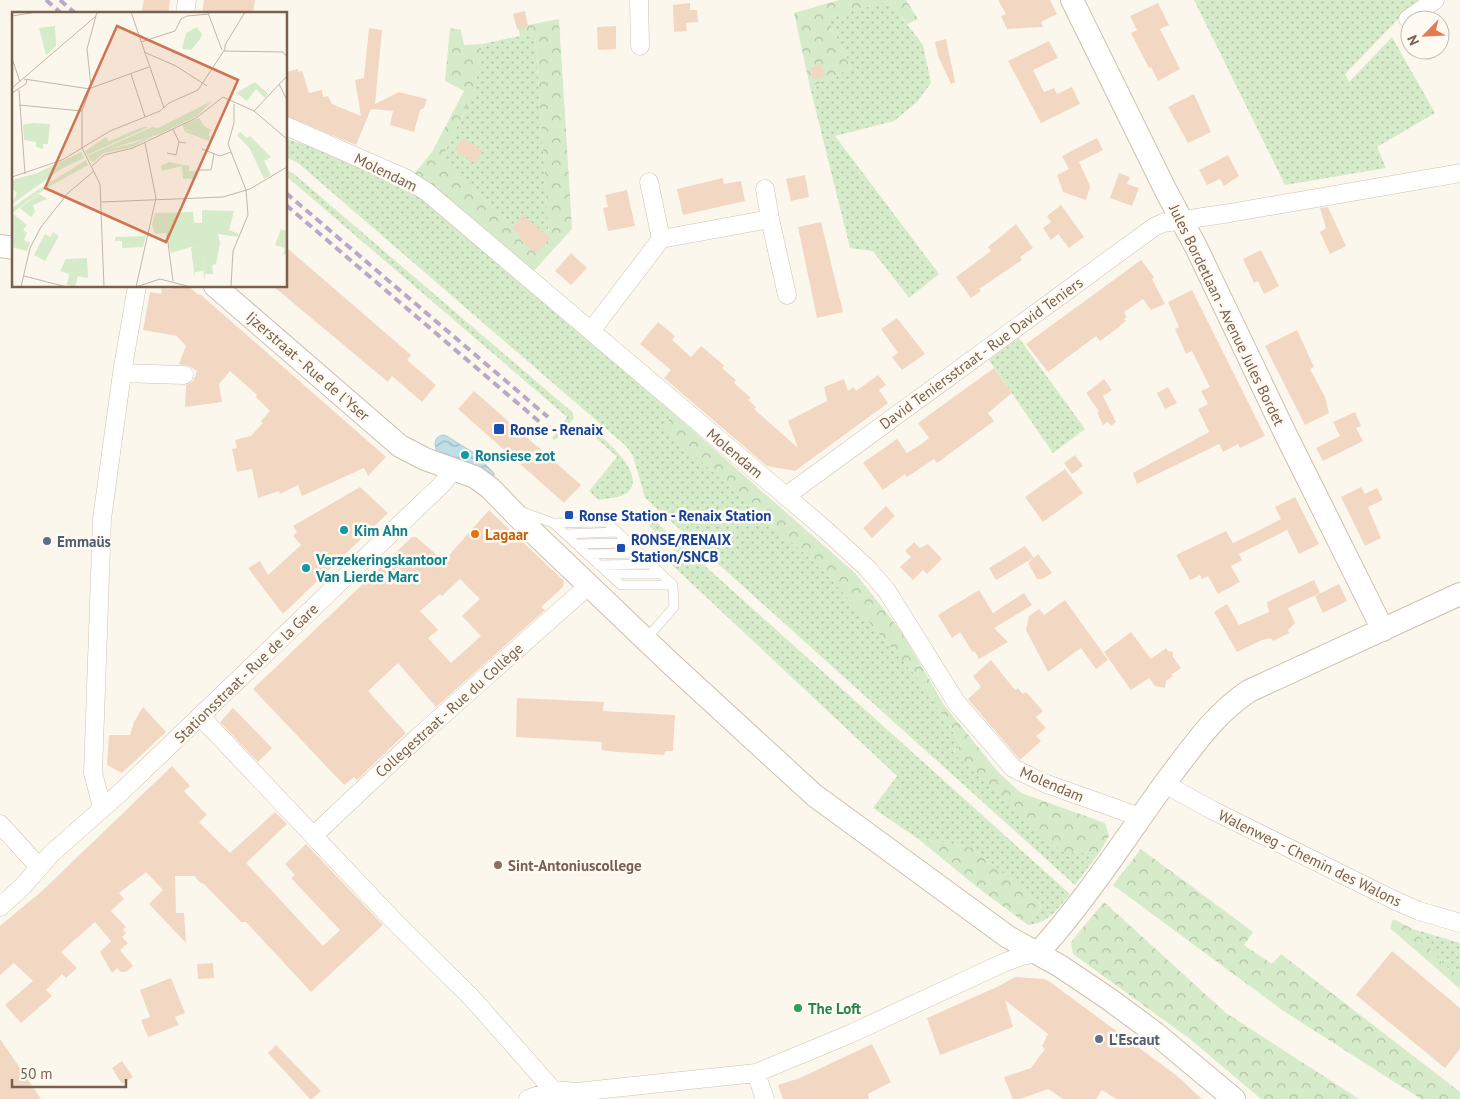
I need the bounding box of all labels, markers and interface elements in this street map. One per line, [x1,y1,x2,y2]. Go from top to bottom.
north arrow [1400,10,1450,60]
inset map [12,12,288,288]
text: N [1403,32,1423,48]
street label: Molendam [351,149,421,195]
street label: Jules Bordetlaan - Avenue Jules Bordet [1165,200,1289,429]
street label: David Teniersstraat - Rue David Teniers [876,273,1086,433]
street label: Ijzerstraat - Rue de l'Yser [242,307,374,425]
place label: Ronse - Renaix [510,420,603,439]
marker: Ronse - Renaix [492,422,506,436]
street label: Molendam [703,424,767,482]
place label: Ronsiese zot [475,446,556,465]
marker: Ronsiese zot [459,449,471,461]
place label: Ronse Station - Renaix Station [579,506,771,525]
marker: Ronse Station - Renaix Station [563,509,575,521]
place label: Kim Ahn [354,521,408,540]
marker: Kim Ahn [338,524,350,536]
place label: Lagaar [485,525,529,544]
marker: Lagaar [469,528,481,540]
place label: RONSE/RENAIX Station/SNCB [631,530,731,566]
place label: Emmaüs [57,532,111,551]
marker: Emmaüs [41,535,53,547]
marker: RONSE/RENAIX Station/SNCB [615,542,627,554]
place label: Verzekeringskantoor Van Lierde Marc [315,550,448,586]
marker: Verzekeringskantoor Van Lierde Marc [300,562,312,574]
street label: Stationsstraat - Rue de la Gare [170,599,322,747]
street label: Collegestraat - Rue du Collège [371,639,527,781]
street label: Molendam [1017,762,1087,806]
street label: Walenweg - Chemin des Walons [1215,805,1405,911]
place label: Sint-Antoniuscollege [508,856,642,875]
marker: Sint-Antoniuscollege [492,859,504,871]
place label: The Loft [808,999,862,1018]
marker: The Loft [792,1002,804,1014]
place label: L'Escaut [1109,1030,1161,1049]
marker: L'Escaut [1093,1033,1105,1045]
scale bar [12,1056,126,1088]
text: 50 m [20,1064,53,1083]

